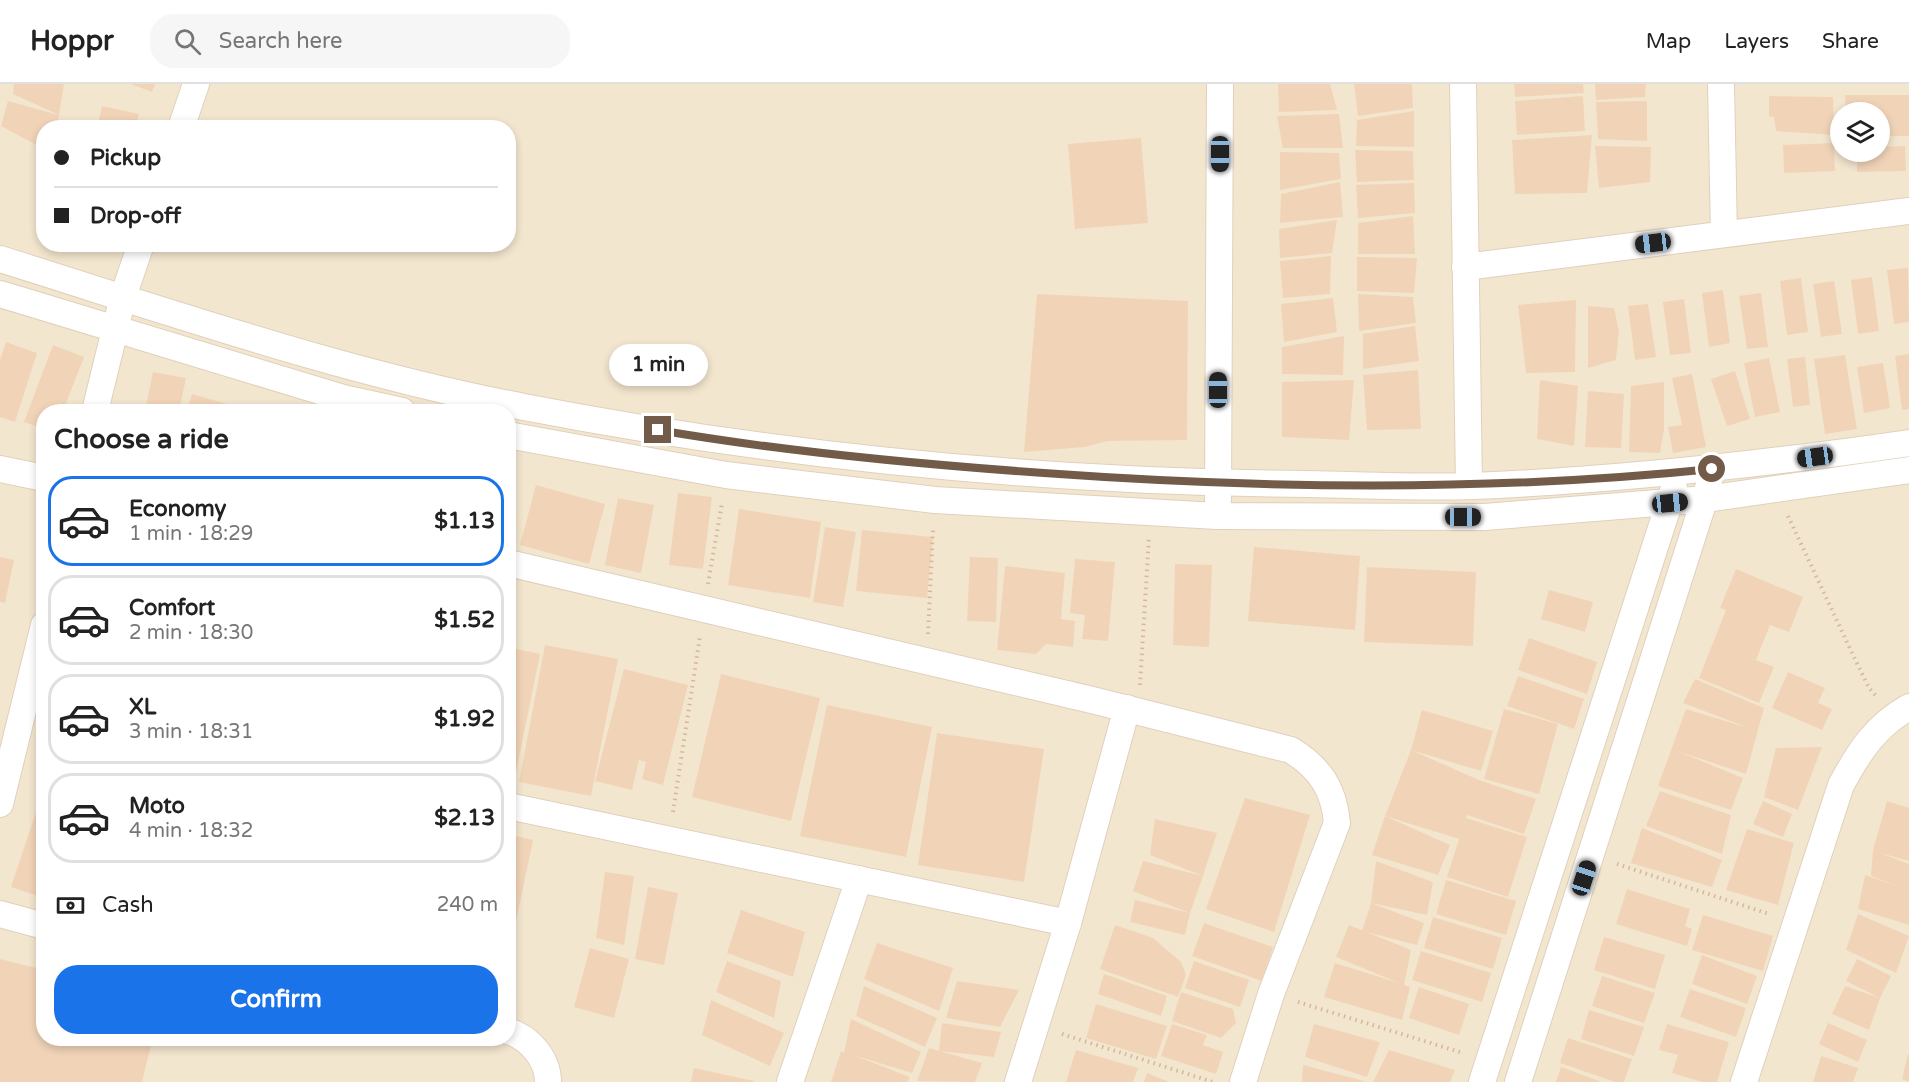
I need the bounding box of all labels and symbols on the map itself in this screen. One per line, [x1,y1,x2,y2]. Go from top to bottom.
car [1211,136,1229,172]
car [1634,232,1672,254]
callout: 1 min [608,343,708,385]
car [1209,372,1227,408]
route end [644,416,671,443]
car [1796,446,1834,468]
route start [1698,455,1725,482]
car [1651,492,1689,514]
car [1445,508,1481,526]
car [1570,858,1598,898]

